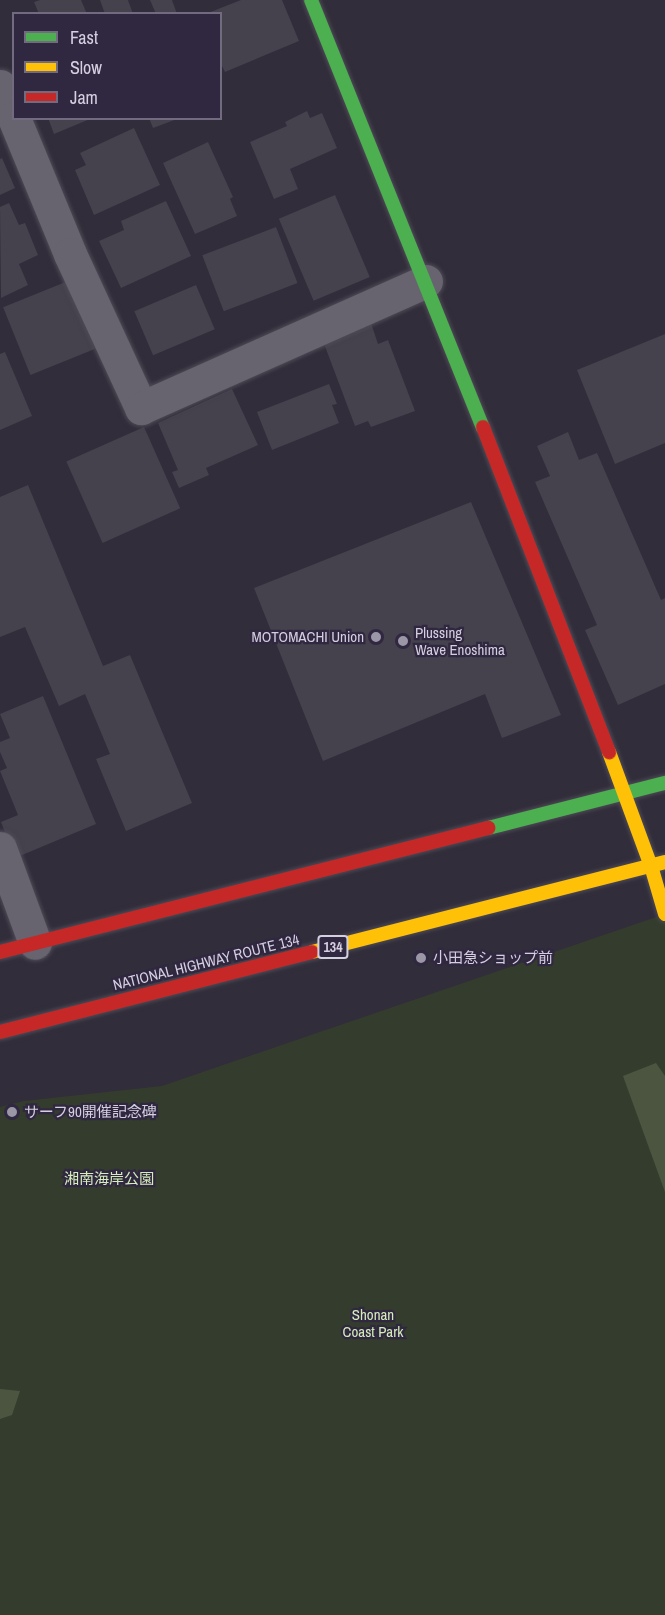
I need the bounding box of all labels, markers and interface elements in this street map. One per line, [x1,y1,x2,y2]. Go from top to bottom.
legend [12,12,222,120]
text: Fast [70,25,98,50]
text: Slow [70,55,102,80]
text: Jam [70,85,98,110]
place label: Plussing Wave Enoshima [415,623,505,658]
place label: MOTOMACHI Union [251,628,364,646]
marker: MOTOMACHI Union [369,630,383,644]
marker: Plussing Wave Enoshima [396,634,410,648]
street label: NATIONAL HIGHWAY ROUTE 134 [111,930,301,994]
road number: 134 [316,936,350,958]
place label: 小田急ショップ前 [433,949,553,967]
marker: 小田急ショップ前 [414,951,428,965]
place label: サーフ90開催記念碑 [24,1103,158,1121]
marker: サーフ90開催記念碑 [5,1105,19,1119]
park label: 湘南海岸公園 [64,1170,154,1188]
park label: Shonan Coast Park [343,1305,403,1340]

